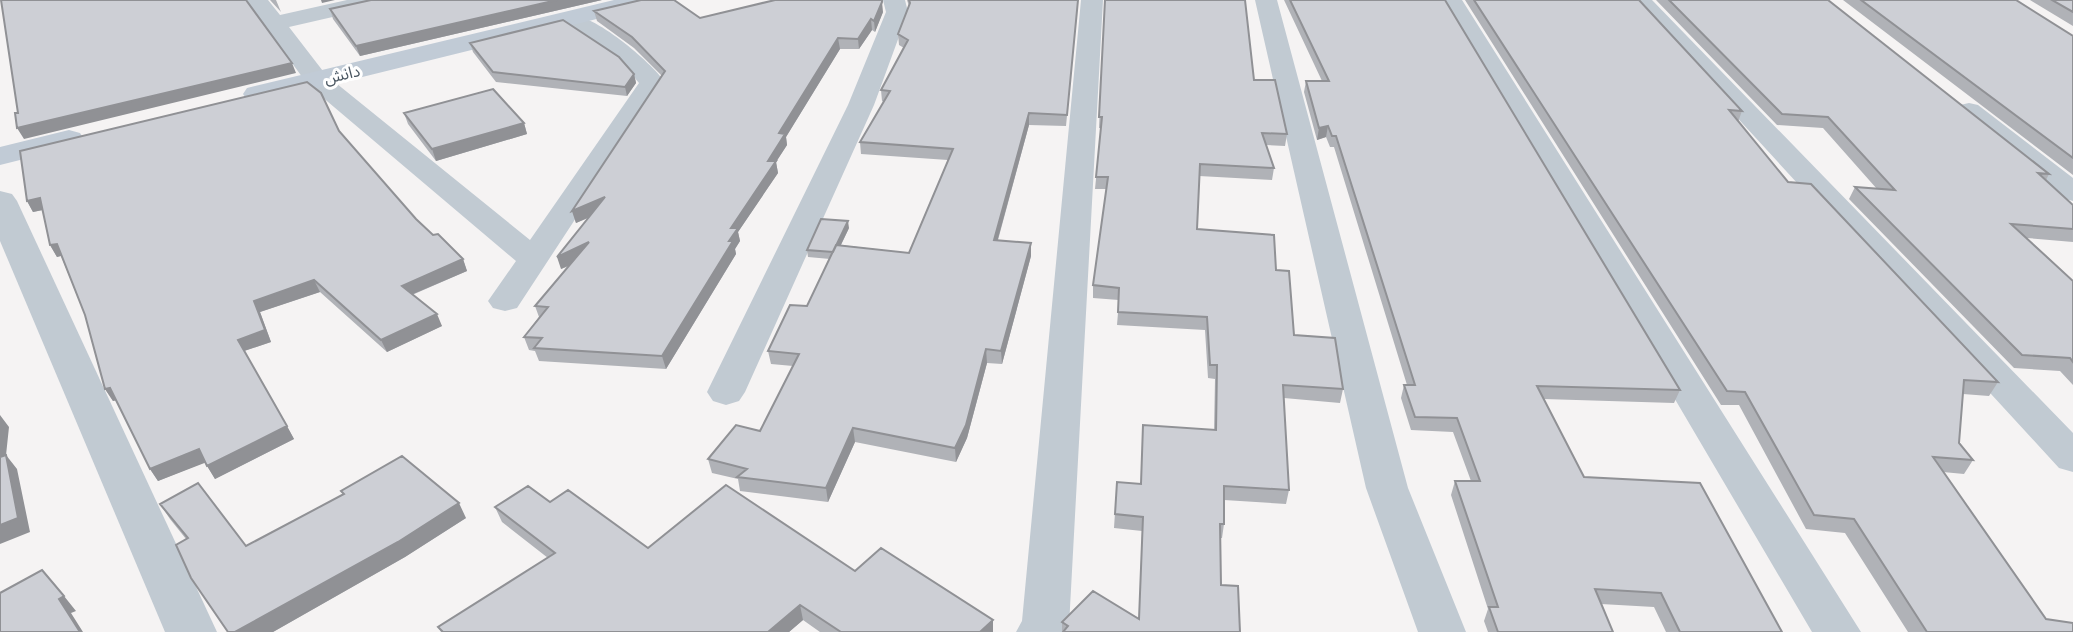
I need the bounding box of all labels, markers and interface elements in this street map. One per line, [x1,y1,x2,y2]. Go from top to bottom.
street label: دانش [322,60,362,88]

